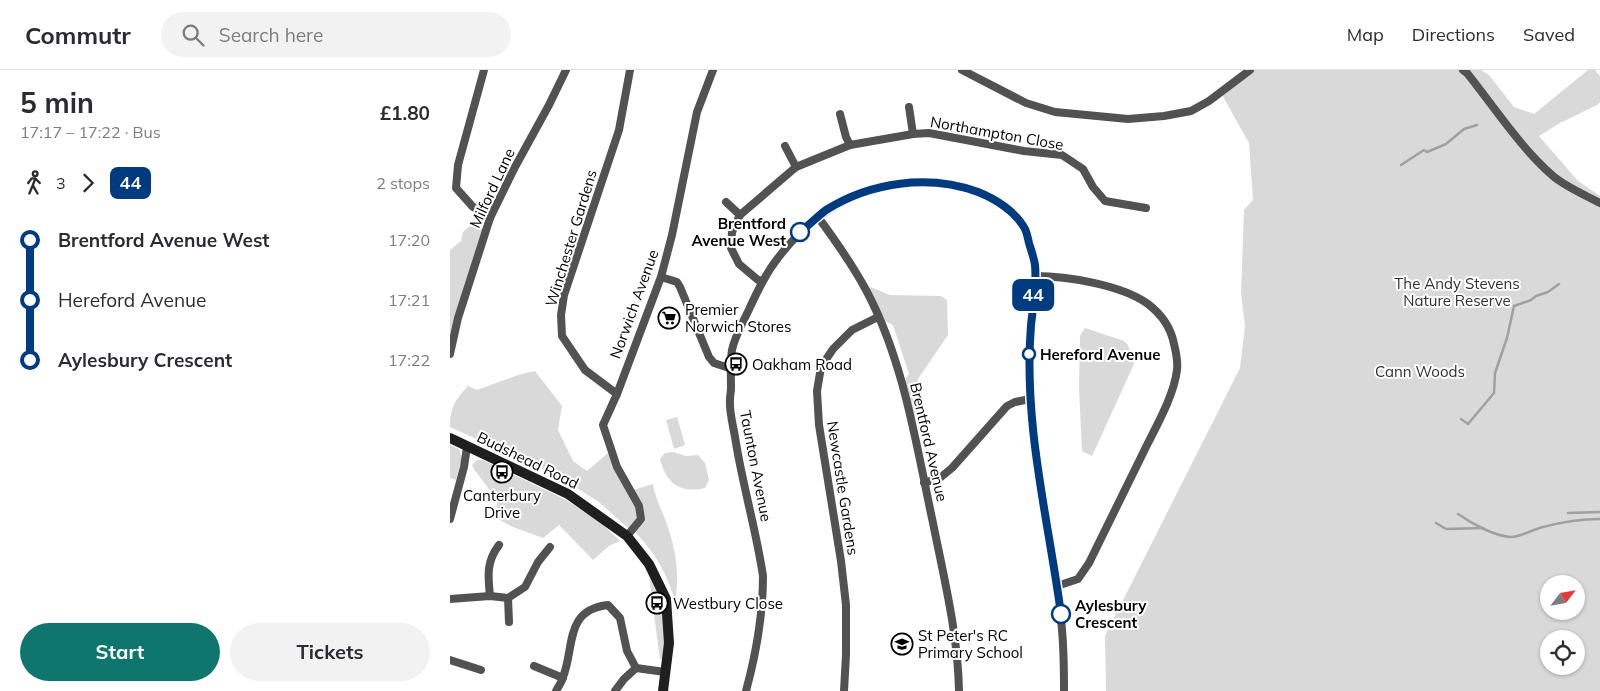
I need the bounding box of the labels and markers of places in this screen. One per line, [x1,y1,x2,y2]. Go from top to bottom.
place label: Brentford Avenue West [691,214,786,250]
marker: Brentford Avenue West [790,222,810,242]
place label: Premier Norwich Stores [685,300,791,336]
supermarket icon: Premier Norwich Stores [657,306,681,330]
place label: Hereford Avenue [1040,345,1160,364]
marker: Hereford Avenue [1022,347,1036,361]
bus stop icon: Oakham Road [724,352,748,376]
place label: Oakham Road [752,355,852,374]
bus stop icon: Canterbury Drive [490,460,514,484]
place label: Canterbury Drive [463,486,541,522]
bus stop icon: Westbury Close [645,591,669,615]
place label: Westbury Close [673,594,783,613]
place label: Aylesbury Crescent [1075,596,1147,632]
marker: Aylesbury Crescent [1051,604,1071,624]
place label: St Peter's RC Primary School [918,626,1023,662]
school or university icon: St Peter's RC Primary School [890,632,914,656]

